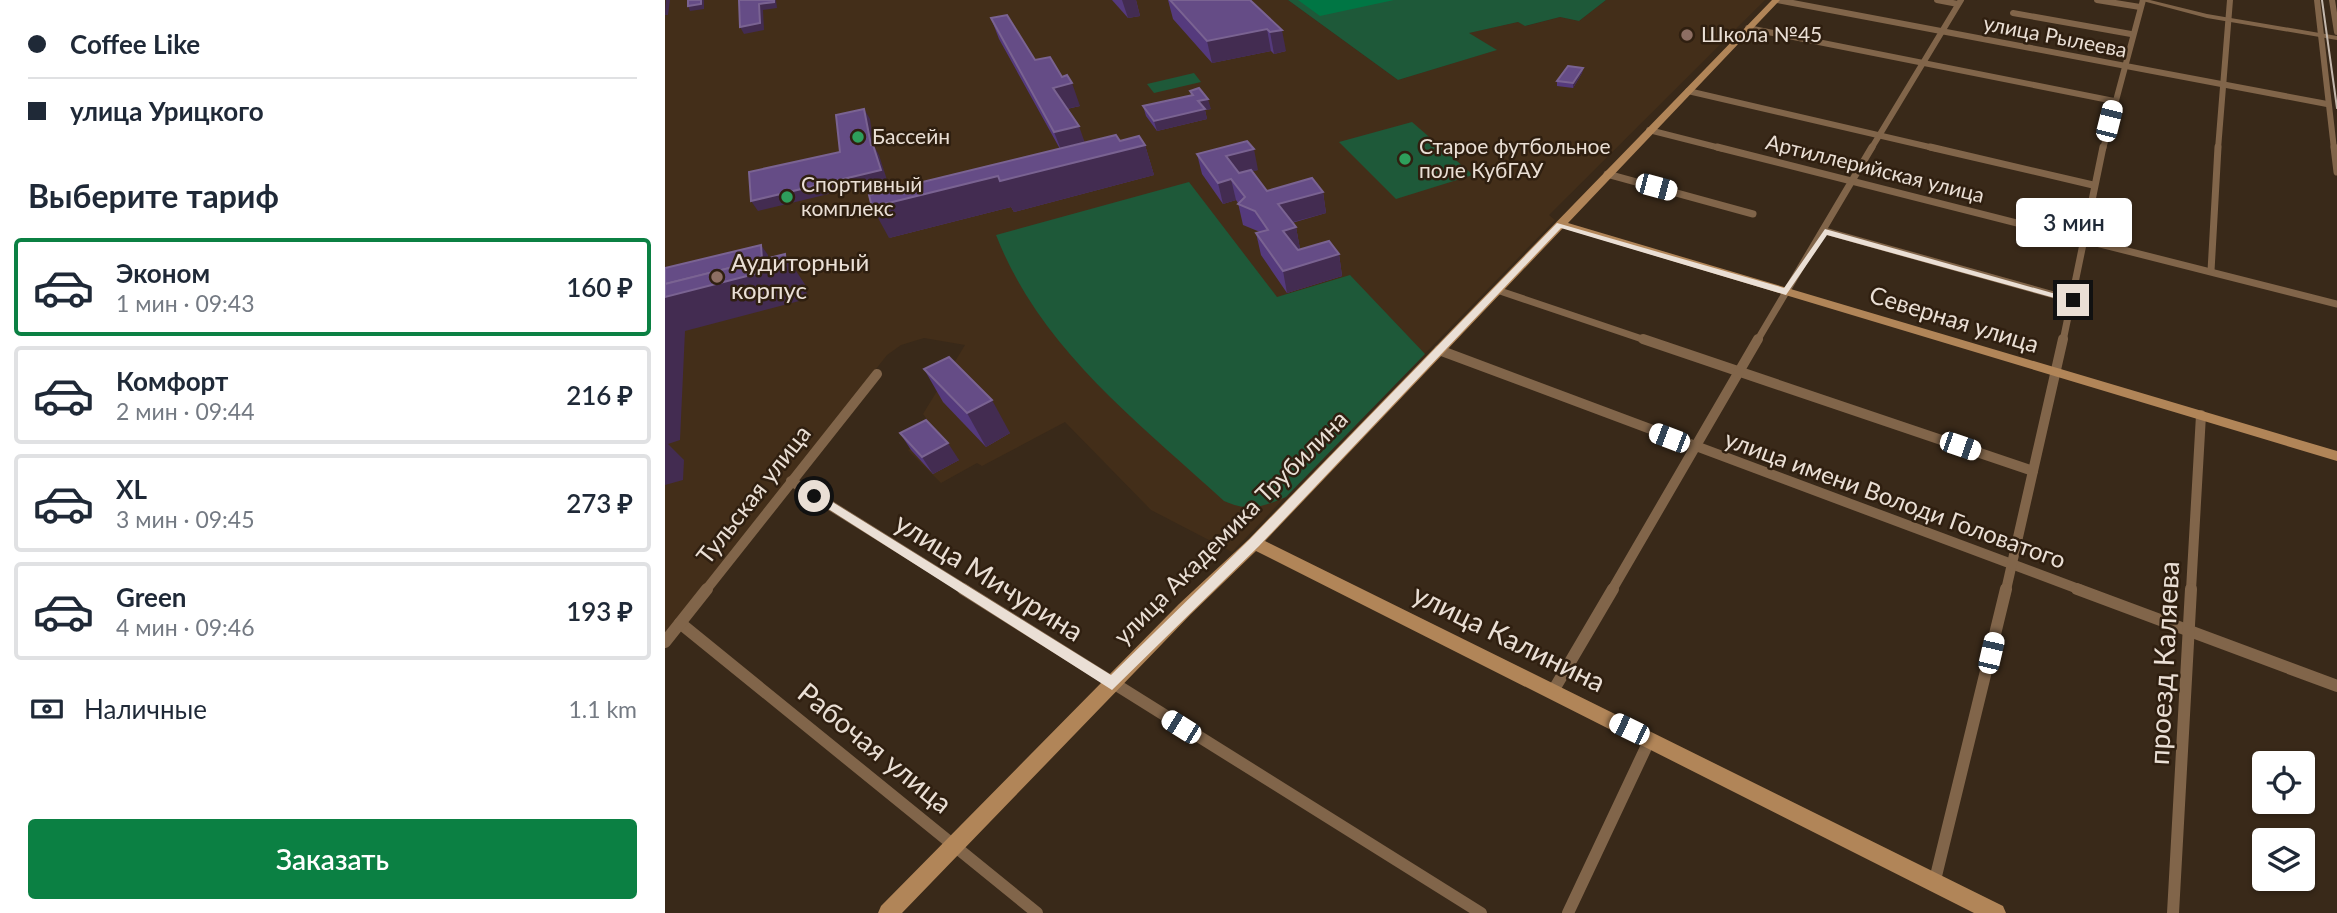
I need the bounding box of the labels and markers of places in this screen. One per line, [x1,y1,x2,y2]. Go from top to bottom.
place label: Школа №45 [1701,21,1822,46]
marker: Школа №45 [1679,27,1695,43]
place label: Бассейн [872,123,950,148]
marker: Бассейн [850,129,866,145]
place label: Старое футбольное поле КубГАУ [1419,133,1611,182]
marker: Старое футбольное поле КубГАУ [1397,151,1413,167]
place label: Спортивный комплекс [801,171,922,220]
marker: Спортивный комплекс [779,189,795,205]
place label: Аудиторный корпус [731,247,869,304]
marker: Аудиторный корпус [709,269,725,285]

